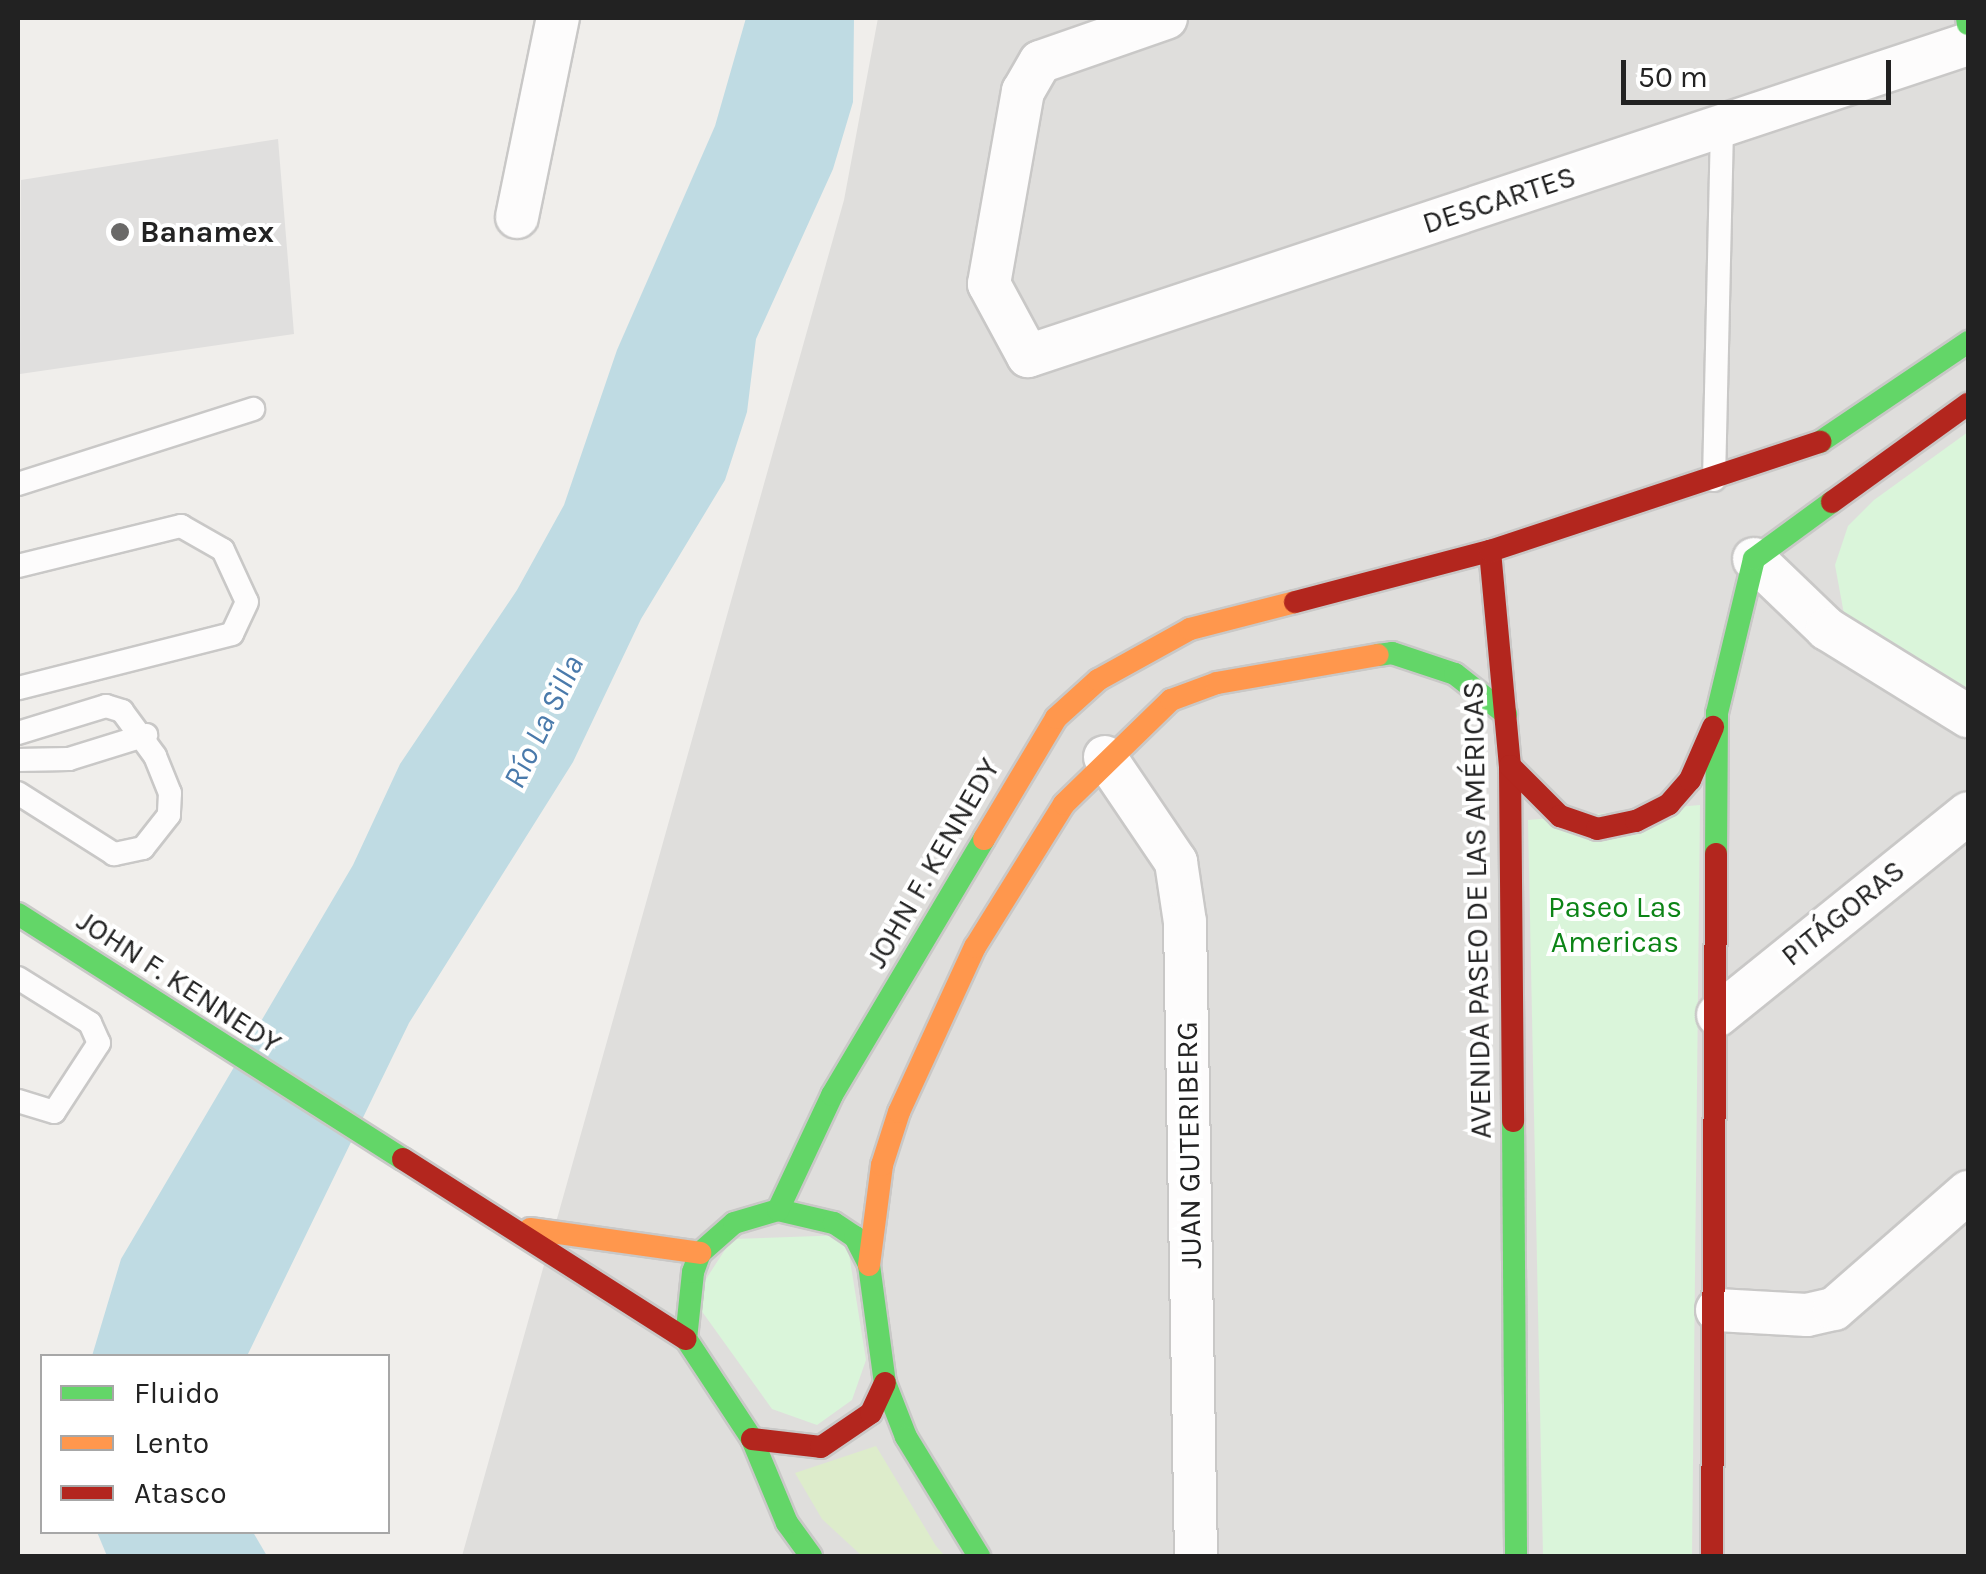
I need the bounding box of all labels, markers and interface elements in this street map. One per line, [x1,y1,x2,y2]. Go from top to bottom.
scale bar [1626,40,1896,102]
text: 50 m [1638,59,1708,95]
street label: DESCARTES [1418,158,1580,242]
place label: Banamex [140,214,274,250]
marker: Banamex [109,221,131,243]
water label: Río La Silla [495,649,593,795]
street label: AVENIDA PASEO DE LAS AMÉRICAS [1455,681,1499,1139]
street label: JOHN F. KENNEDY [858,752,1008,974]
street label: PITÁGORAS [1774,852,1912,974]
park label: Paseo Las Americas [1548,889,1682,960]
street label: JOHN F. KENNEDY [70,903,288,1061]
street label: JUAN GUTERIBERG [1169,1021,1209,1269]
legend [40,1354,390,1534]
text: Fluido [134,1375,219,1411]
text: Lento [134,1425,209,1461]
text: Atasco [134,1475,227,1511]

